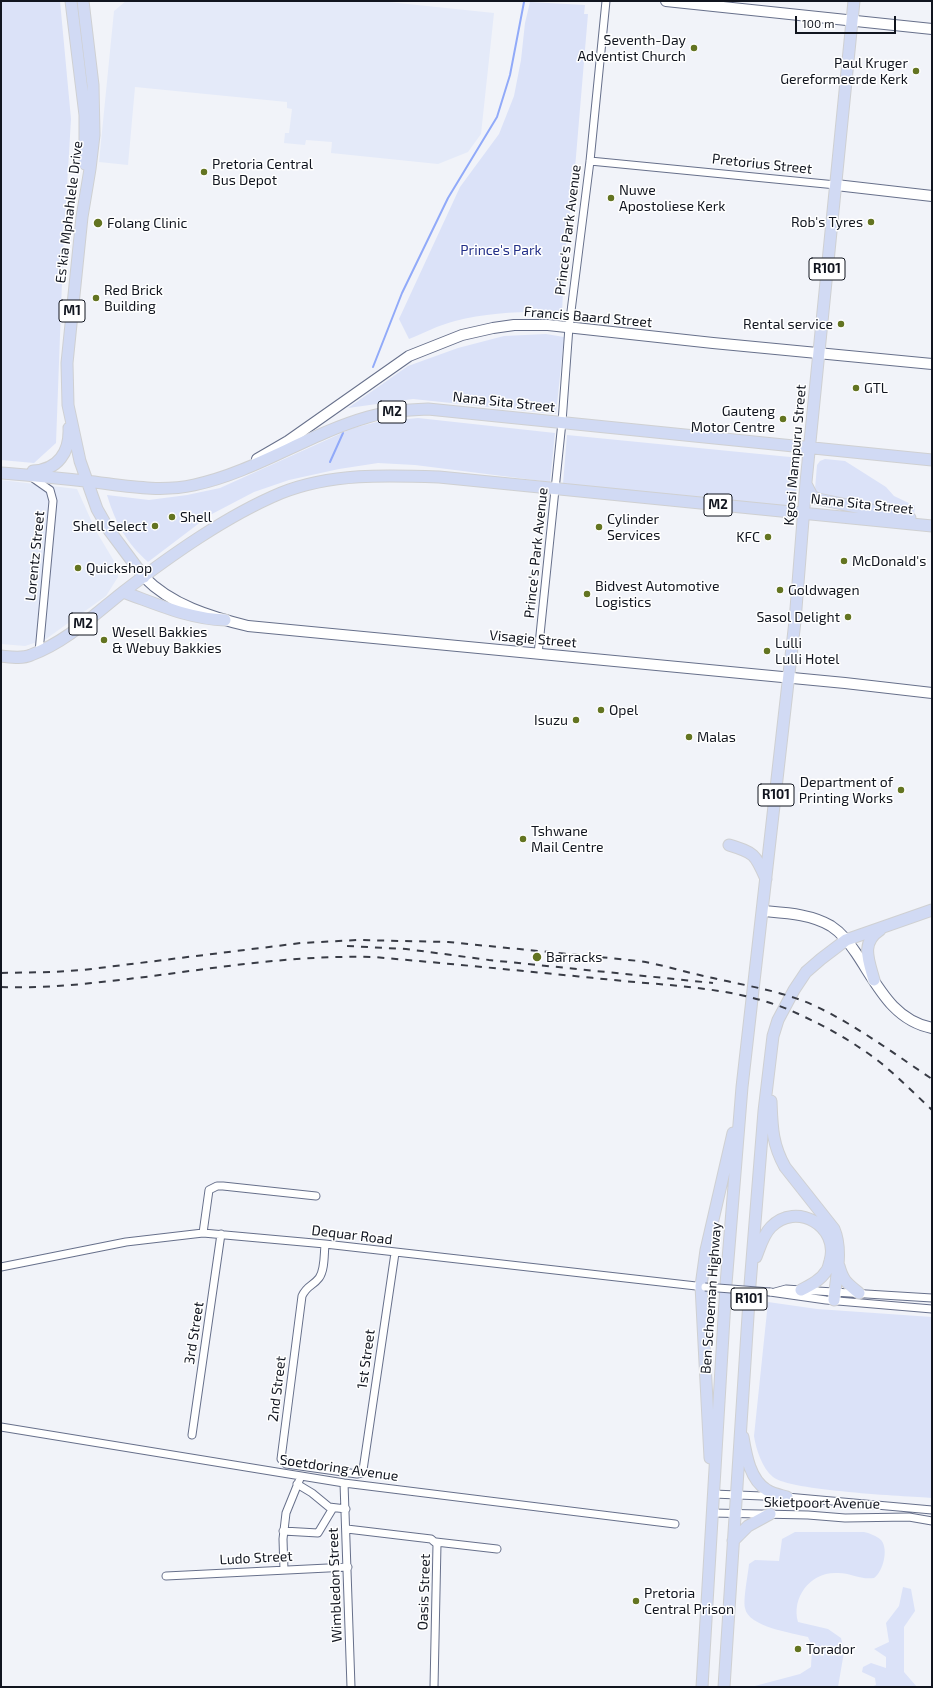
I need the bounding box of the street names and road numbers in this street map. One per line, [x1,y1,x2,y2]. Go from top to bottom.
street label: Es'kia Mphahlele Drive [52,140,86,284]
street label: Pretorius Street [711,150,813,178]
street label: Prince's Park Avenue [552,164,584,296]
road number: R101 [809,258,845,280]
road number: M1 [59,300,85,322]
street label: Francis Baard Street [523,303,653,331]
street label: Kgosi Mampuru Street [780,384,810,526]
street label: Nana Sita Street [452,388,556,416]
road number: M2 [378,401,406,423]
street label: Prince's Park Avenue [521,487,551,619]
street label: Nana Sita Street [810,490,914,518]
road number: M2 [704,494,732,516]
street label: Lorentz Street [22,510,48,602]
road number: M2 [69,613,97,635]
street label: Visagie Street [489,627,577,651]
road number: R101 [758,784,794,806]
street label: Ben Schoeman Highway [697,1221,725,1375]
street label: Dequar Road [311,1222,393,1248]
road number: R101 [731,1288,767,1310]
street label: 3rd Street [181,1300,207,1366]
street label: 1st Street [354,1328,378,1390]
street label: 2nd Street [265,1355,289,1423]
street label: Soetdoring Avenue [279,1451,399,1485]
street label: Skietpoort Avenue [764,1494,880,1512]
street label: Wimbledon Street [325,1527,345,1643]
street label: Ludo Street [219,1548,293,1568]
street label: Oasis Street [414,1553,434,1631]

